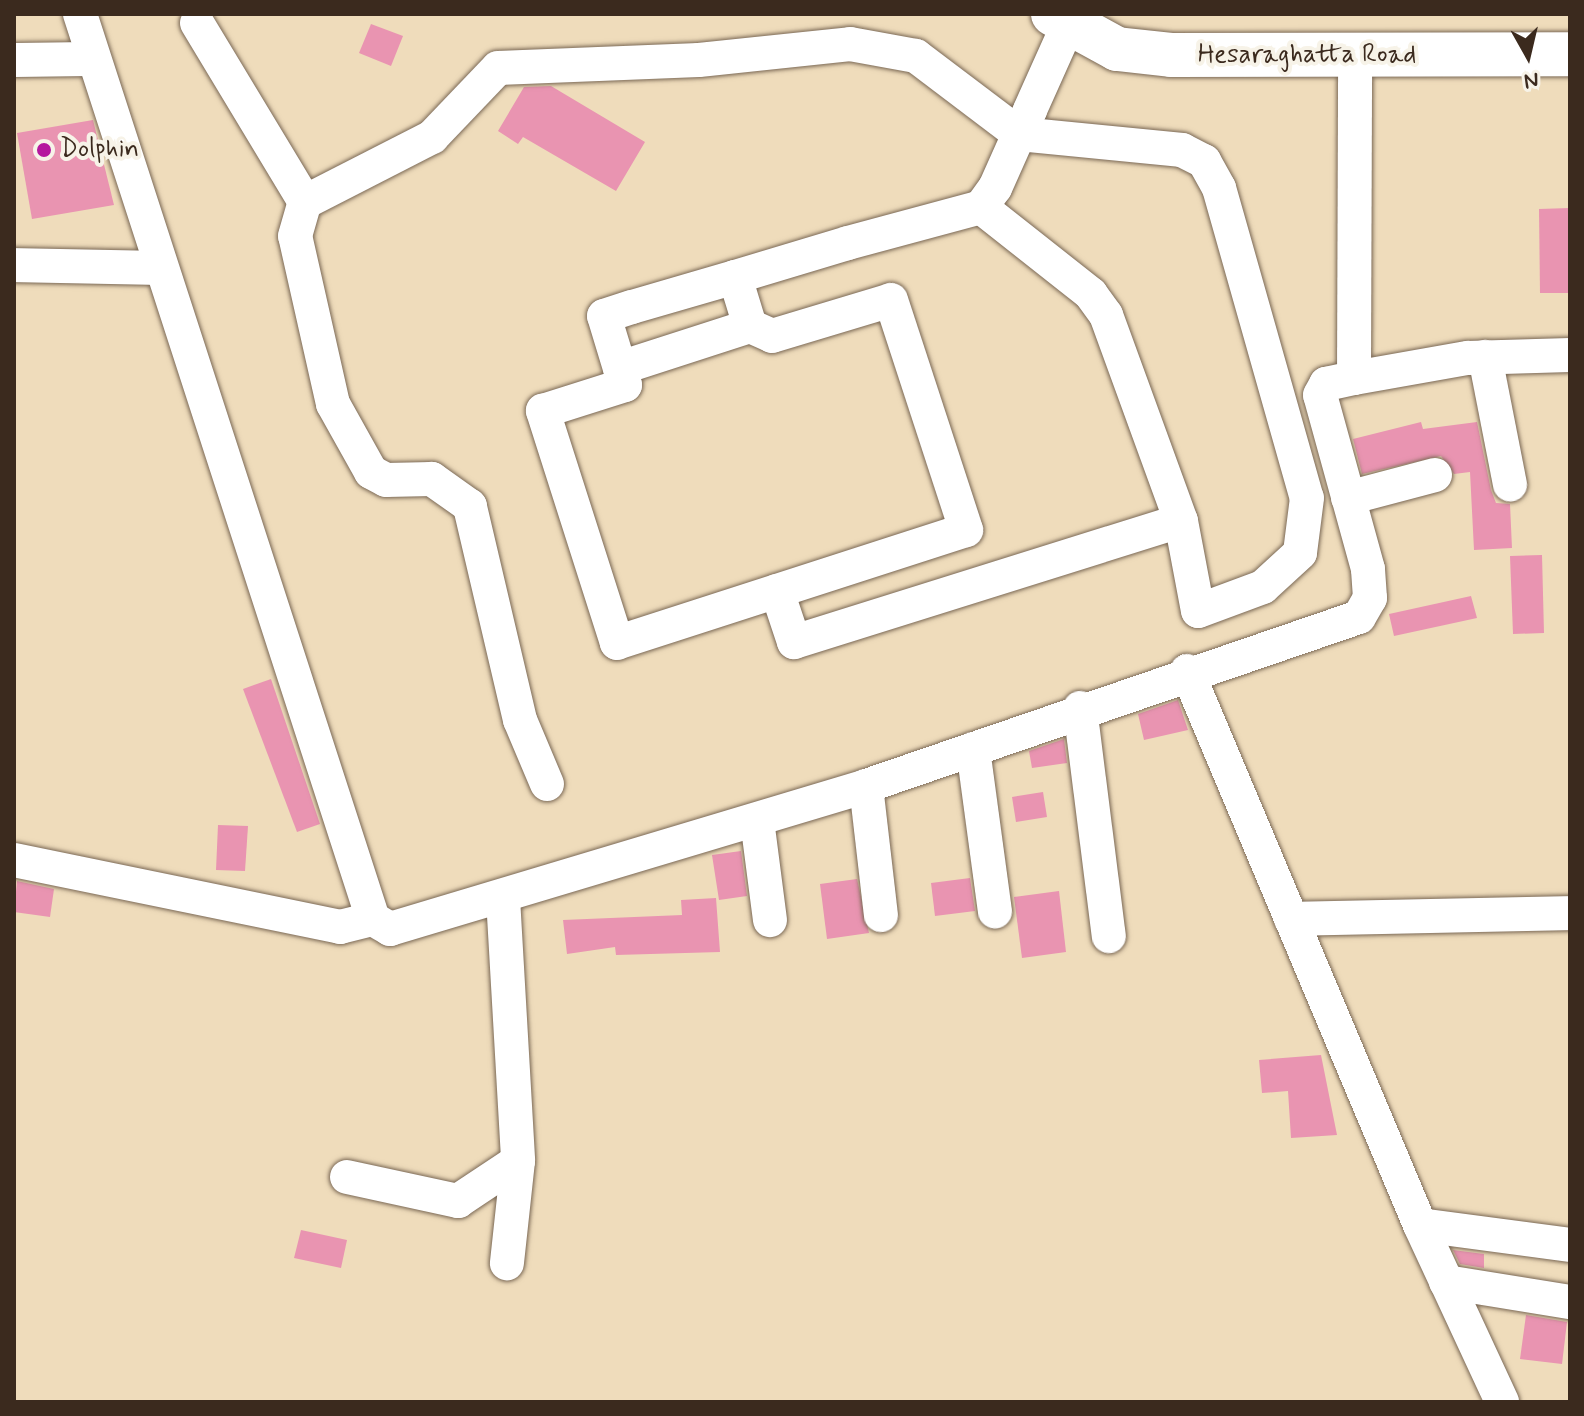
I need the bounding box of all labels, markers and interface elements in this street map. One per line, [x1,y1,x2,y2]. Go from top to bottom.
north arrow [1488,16,1568,96]
street label: Hesaraghatta Road [1199,40,1415,72]
text: N [1522,65,1541,95]
place label: Dolphin [60,134,139,166]
marker: Dolphin [35,141,53,159]

